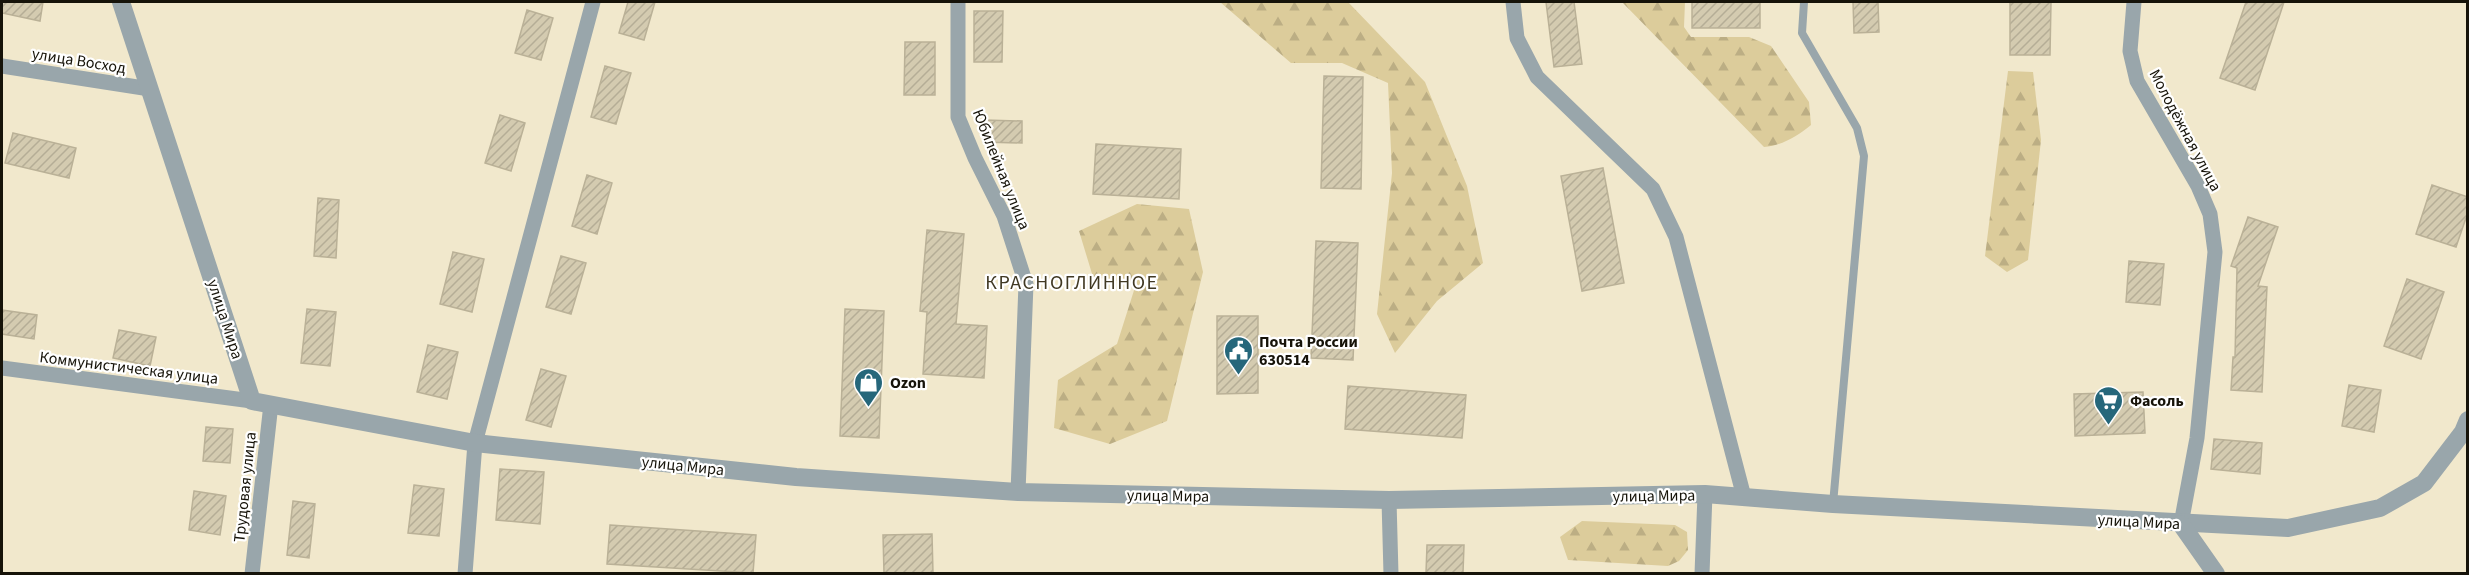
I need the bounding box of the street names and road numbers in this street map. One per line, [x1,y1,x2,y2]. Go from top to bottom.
street label: улица Восход [30,43,128,79]
street label: Молодёжная улица [2144,66,2227,195]
street label: Юбилейная улица [967,106,1035,233]
street label: улица Мира [202,277,248,362]
street label: Коммунистическая улица [38,346,219,390]
street label: Трудовая улица [228,431,262,543]
street label: улица Мира [641,451,725,481]
street label: улица Мира [1127,484,1209,508]
street label: улица Мира [1613,484,1695,508]
street label: улица Мира [2097,509,2181,535]

